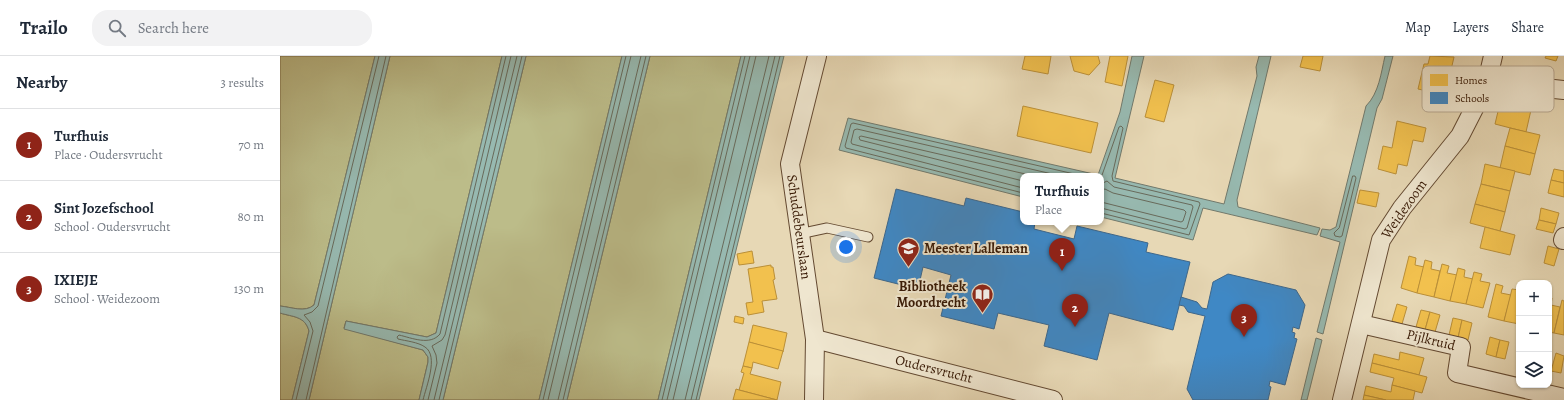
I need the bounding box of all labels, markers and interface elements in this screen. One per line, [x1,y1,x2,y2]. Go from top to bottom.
search box [92,10,372,46]
text: Trailo [20,15,68,41]
icon: search [106,17,128,39]
text: Search here [138,18,209,38]
text: Map [1405,18,1431,37]
text: Layers [1453,18,1489,37]
text: Share [1511,18,1544,37]
legend [1422,66,1554,112]
text: Nearby [16,71,67,94]
text: Homes [1455,73,1487,88]
text: 3 results [220,74,264,91]
text: Schools [1455,91,1489,106]
text: Turfhuis [54,126,109,146]
text: 1 [27,136,31,153]
text: 70 m [238,136,264,153]
text: Place · Oudersvrucht [54,146,163,163]
street label: Schuddebeurslaan [782,173,816,281]
popup [1020,173,1104,225]
street label: Weidezoom [1376,175,1431,243]
text: Turfhuis [1035,181,1089,201]
text: Sint Jozefschool [54,198,154,218]
text: Place [1035,201,1062,218]
text: 2 [26,208,32,225]
text: 80 m [237,208,264,225]
text: School · Oudersvrucht [54,218,171,235]
school or university icon: Meester Lalleman [896,235,922,268]
your location [836,237,856,257]
pin: 1 [1049,238,1075,271]
place label: Meester Lalleman [924,239,1028,258]
text: IXIEJE [54,270,98,290]
place label: Bibliotheek Moordrecht [897,277,967,312]
text: 3 [26,280,32,297]
text: 130 m [234,280,264,297]
map controls [1516,280,1552,388]
button: + [1516,280,1552,316]
library icon: Bibliotheek Moordrecht [969,281,995,314]
text: School · Weidezoom [54,290,160,307]
pin: 2 [1062,294,1088,327]
pin: 3 [1231,304,1257,337]
button: − [1516,316,1552,352]
street label: Pijlkruid [1405,325,1458,355]
street label: Oudersvrucht [893,350,975,388]
button: layers [1516,352,1552,388]

